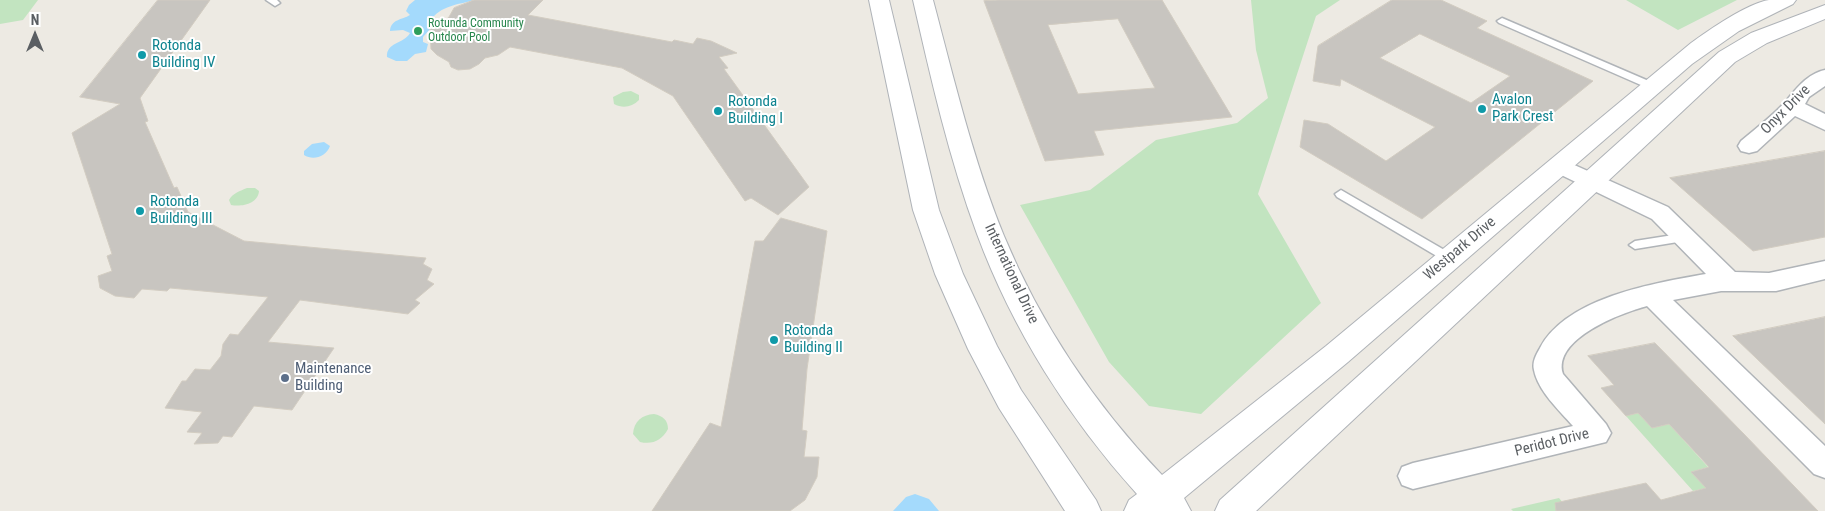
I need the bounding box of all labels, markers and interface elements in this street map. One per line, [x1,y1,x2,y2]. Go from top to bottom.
north arrow [10,10,60,60]
text: N [31,12,39,28]
place label: Rotunda Community Outdoor Pool [428,17,524,45]
marker: Rotunda Community Outdoor Pool [412,25,424,37]
place label: Rotonda Building IV [152,37,215,72]
marker: Rotonda Building IV [136,49,148,61]
street label: Onyx Drive [1758,82,1814,138]
place label: Avalon Park Crest [1492,91,1553,126]
place label: Rotonda Building I [728,93,783,128]
marker: Avalon Park Crest [1476,103,1488,115]
marker: Rotonda Building I [712,105,724,117]
place label: Rotonda Building III [150,193,213,228]
marker: Rotonda Building III [134,205,146,217]
street label: Westpark Drive [1420,214,1500,284]
street label: International Drive [980,221,1042,327]
place label: Rotonda Building II [784,322,843,357]
marker: Rotonda Building II [768,334,780,346]
place label: Maintenance Building [295,360,371,395]
marker: Maintenance Building [279,372,291,384]
street label: Peridot Drive [1513,425,1591,461]

